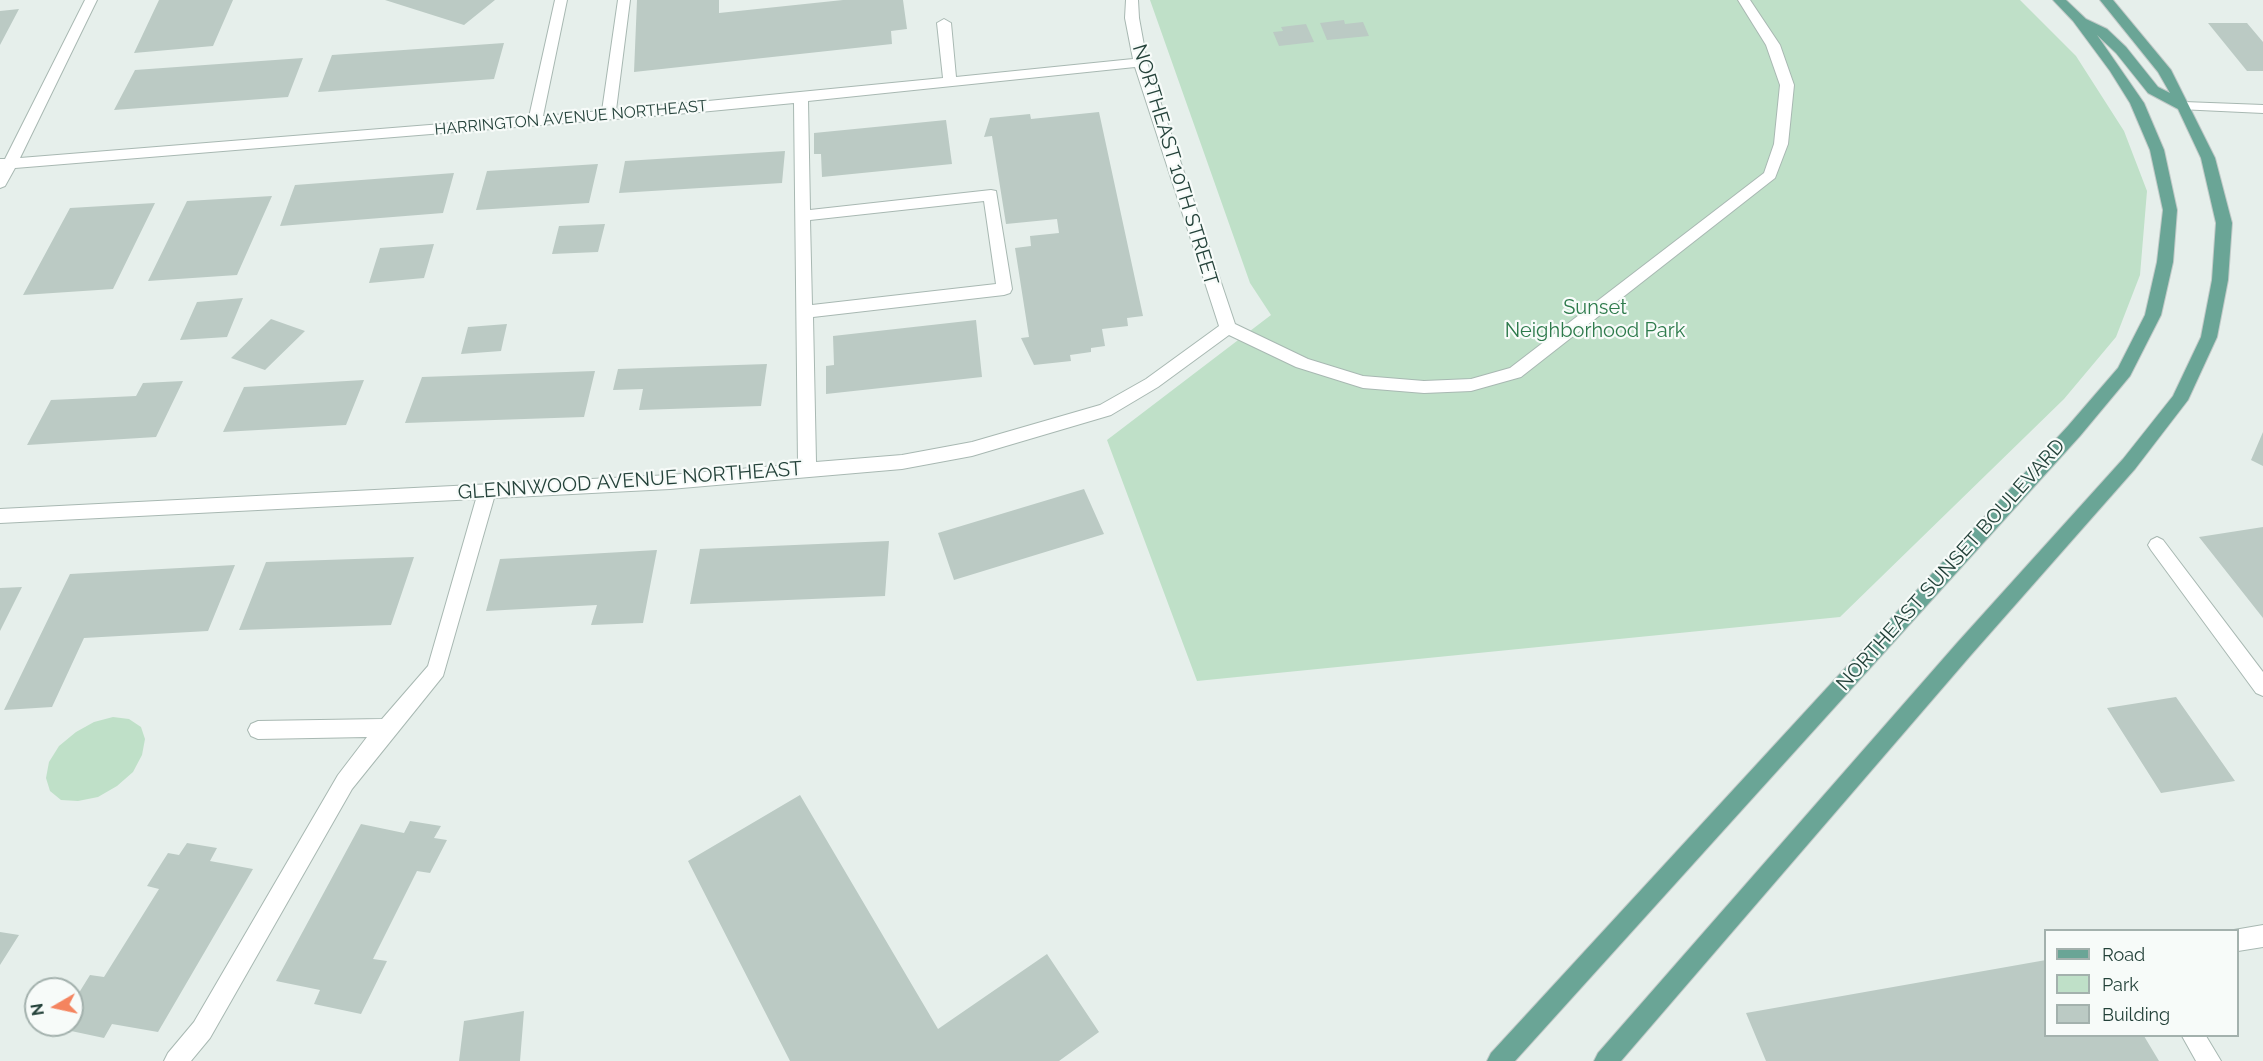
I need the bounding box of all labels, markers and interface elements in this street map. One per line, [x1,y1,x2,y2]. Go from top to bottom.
street label: NORTHEAST 10TH STREET [1127,42,1223,288]
street label: HARRINGTON AVENUE NORTHEAST [434,97,708,139]
park label: Sunset Neighborhood Park [1505,296,1685,343]
street label: NORTHEAST SUNSET BOULEVARD [1832,434,2070,696]
street label: GLENNWOOD AVENUE NORTHEAST [457,457,803,505]
legend [2044,929,2239,1037]
text: Road [2102,944,2145,965]
text: Park [2102,974,2139,995]
north arrow [24,977,84,1037]
text: N [27,1002,48,1017]
text: Building [2102,1004,2170,1025]

